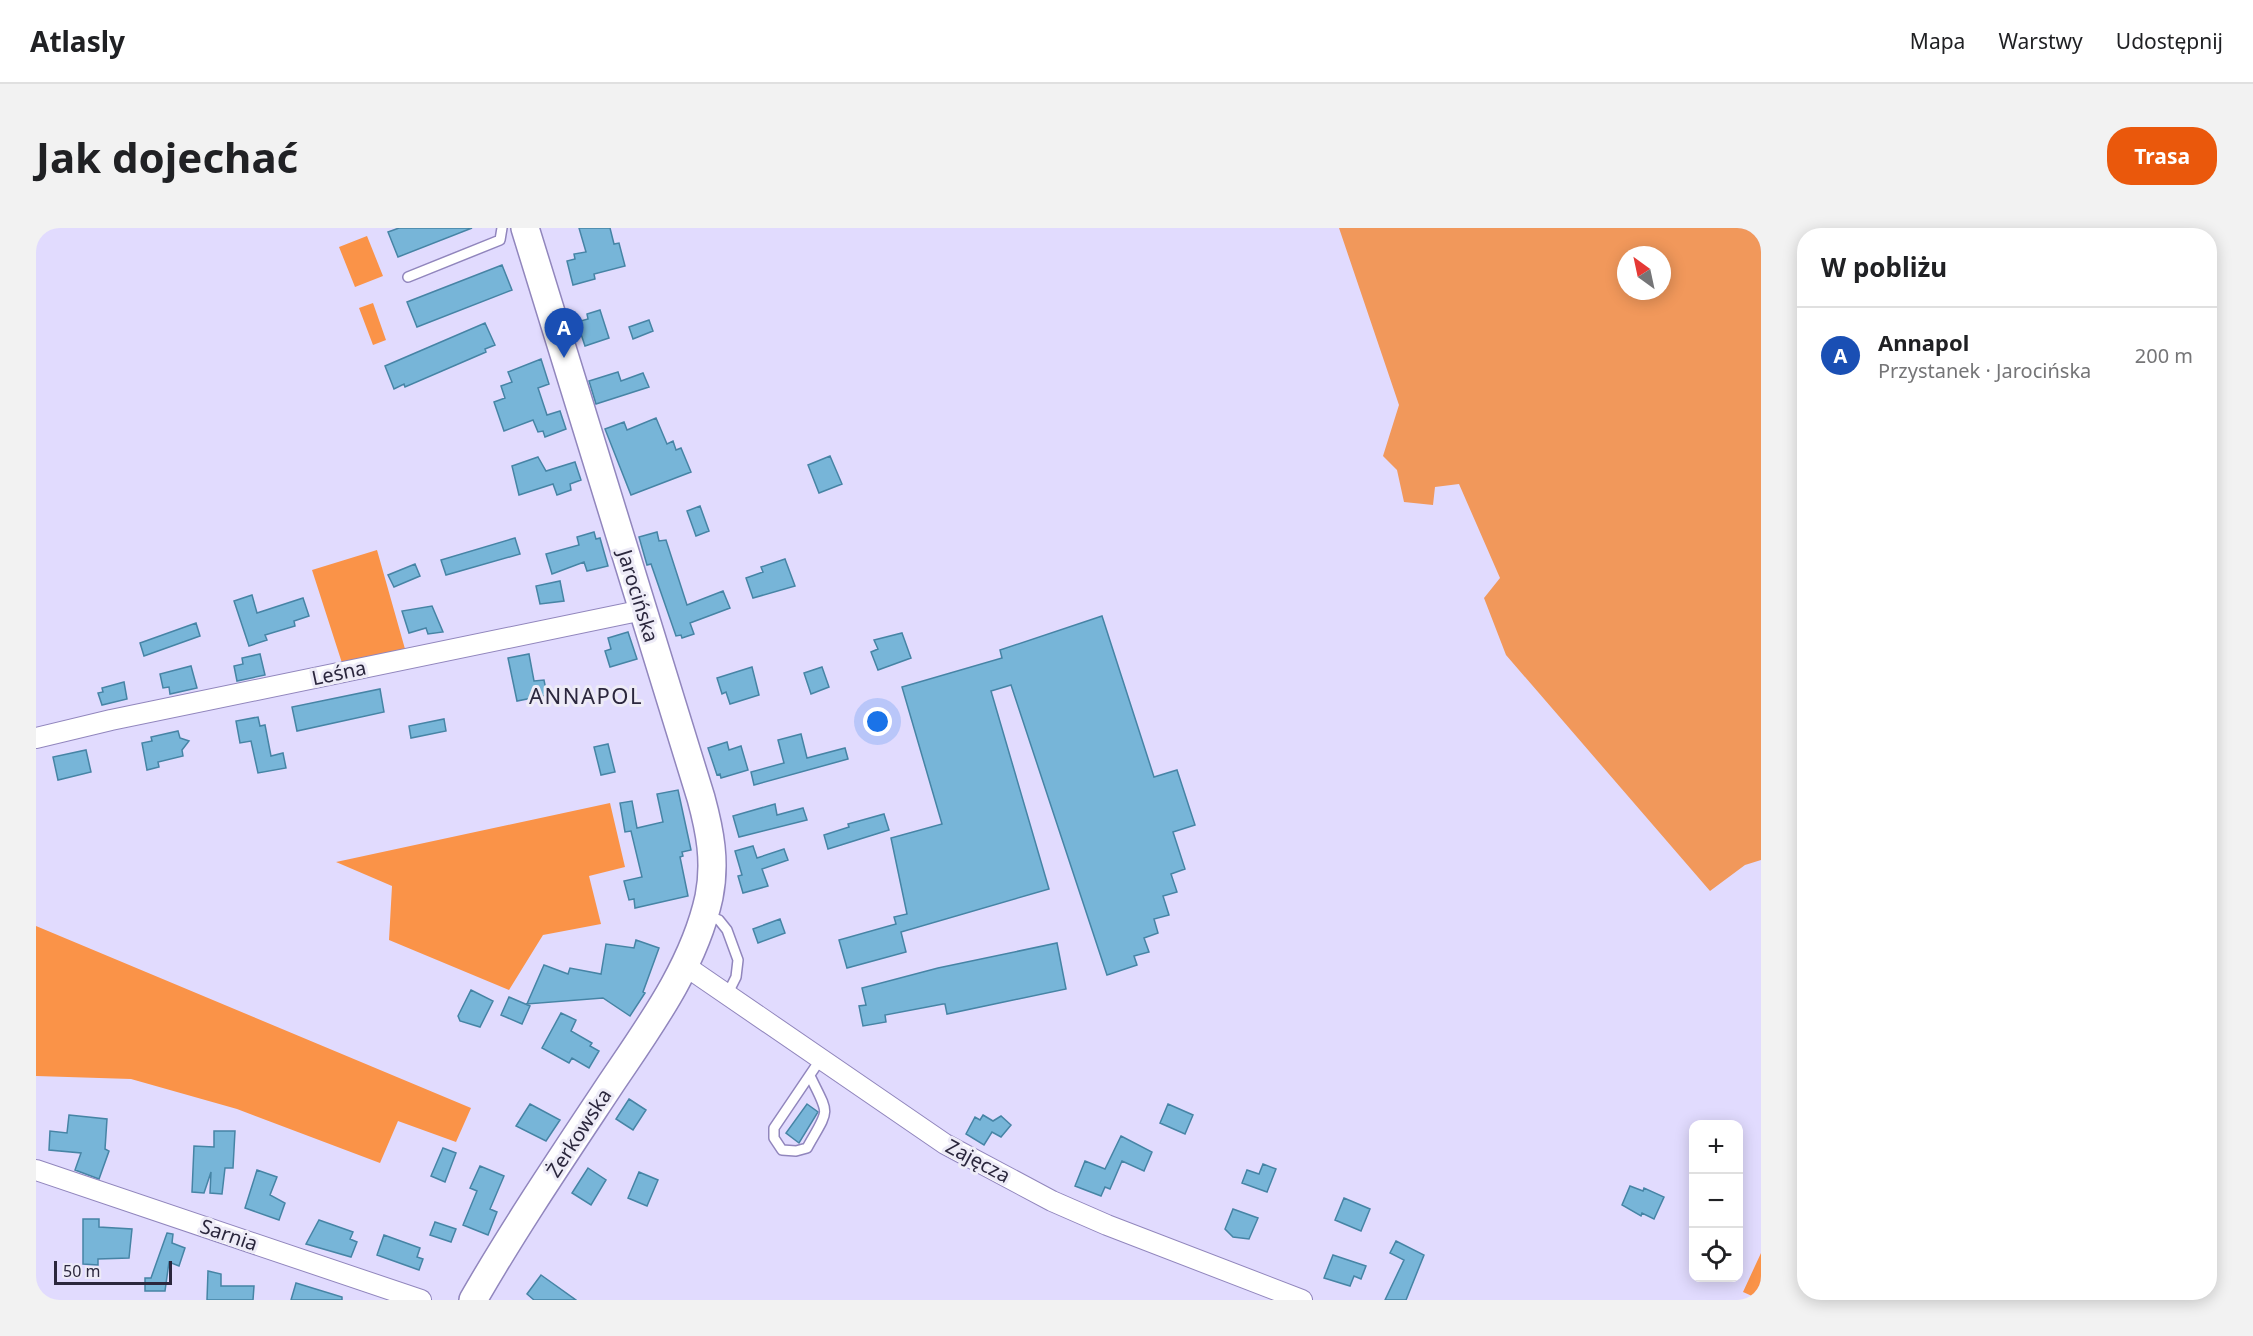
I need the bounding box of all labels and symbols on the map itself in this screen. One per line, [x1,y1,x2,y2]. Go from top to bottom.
north arrow [1617,246,1671,300]
pin: A [544,308,584,358]
street label: Jarocińska [611,544,665,645]
street label: Leśna [309,654,369,691]
district label: ANNAPOL [529,680,643,710]
your location [863,707,892,736]
street label: Żerkowska [540,1083,617,1182]
street label: Zajęcza [941,1132,1015,1189]
street label: Sarnia [197,1212,262,1257]
scale bar [54,1258,172,1286]

